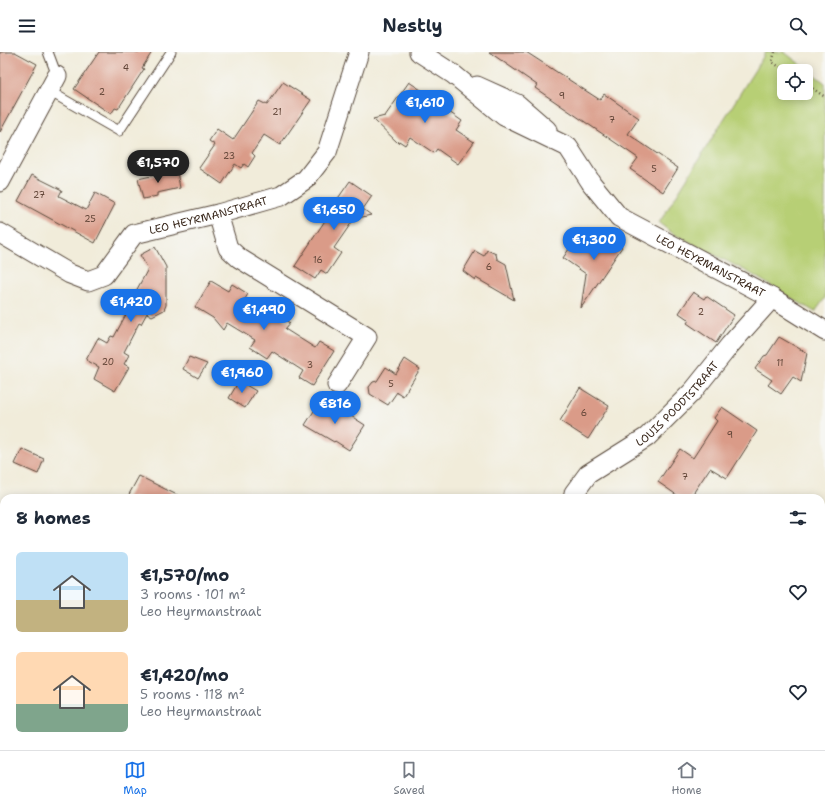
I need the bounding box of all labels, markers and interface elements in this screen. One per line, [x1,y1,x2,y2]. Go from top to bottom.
text: Nestly [383,14,442,38]
icon: menu [16,15,38,37]
icon: search [787,15,809,37]
house number: 4 [123,62,129,74]
map controls [777,64,813,100]
button: locate [777,64,813,100]
house number: 2 [99,86,105,98]
pin: €1,610 [392,90,458,124]
house number: 9 [559,90,565,102]
text: €1,610 [405,94,445,111]
house number: 21 [272,106,282,118]
house number: 7 [609,114,615,126]
pin: €1,570 [125,150,191,184]
house number: 23 [223,150,235,162]
text: €1,570 [136,154,180,171]
house number: 5 [651,163,657,175]
house number: 27 [33,189,45,201]
street label: LEO HEYRMANSTRAAT [148,193,269,238]
pin: €1,650 [301,197,367,231]
text: €1,650 [312,201,356,218]
house number: 25 [84,213,96,225]
pin: €1,300 [561,227,627,261]
street label: LEO HEYRMANSTRAAT [653,230,768,301]
text: €1,300 [572,231,616,248]
house number: 16 [313,254,323,266]
house number: 6 [486,261,492,273]
pin: €1,420 [98,289,164,323]
text: €1,420 [109,293,153,310]
pin: €1,490 [231,297,297,331]
text: €1,490 [242,301,286,318]
house number: 2 [698,306,704,318]
house number: 20 [102,356,114,368]
house number: 11 [776,357,784,369]
street label: LOUIS POODTSTRAAT [633,358,722,450]
house number: 3 [307,359,313,371]
pin: €1,960 [209,360,275,394]
text: €1,960 [220,364,264,381]
house number: 5 [388,378,394,390]
pin: €816 [311,391,359,425]
text: €816 [319,395,351,412]
house number: 6 [581,407,587,419]
house number: 9 [727,429,733,441]
house number: 7 [682,471,688,483]
text: 8 homes [16,507,91,529]
icon: filters [787,507,809,529]
text: €1,570/mo [140,564,229,586]
icon: home [48,568,96,616]
icon: heart [787,581,809,603]
text: 3 rooms · 101 m² [140,586,246,603]
text: Leo Heyrmanstraat [140,603,262,620]
text: €1,420/mo [140,664,229,686]
icon: home [48,668,96,716]
icon: heart [787,681,809,703]
text: 5 rooms · 118 m² [140,686,245,703]
text: Leo Heyrmanstraat [140,703,262,720]
tab: Map [123,759,147,798]
tab: Saved [394,759,425,798]
tab: Home [671,759,702,798]

